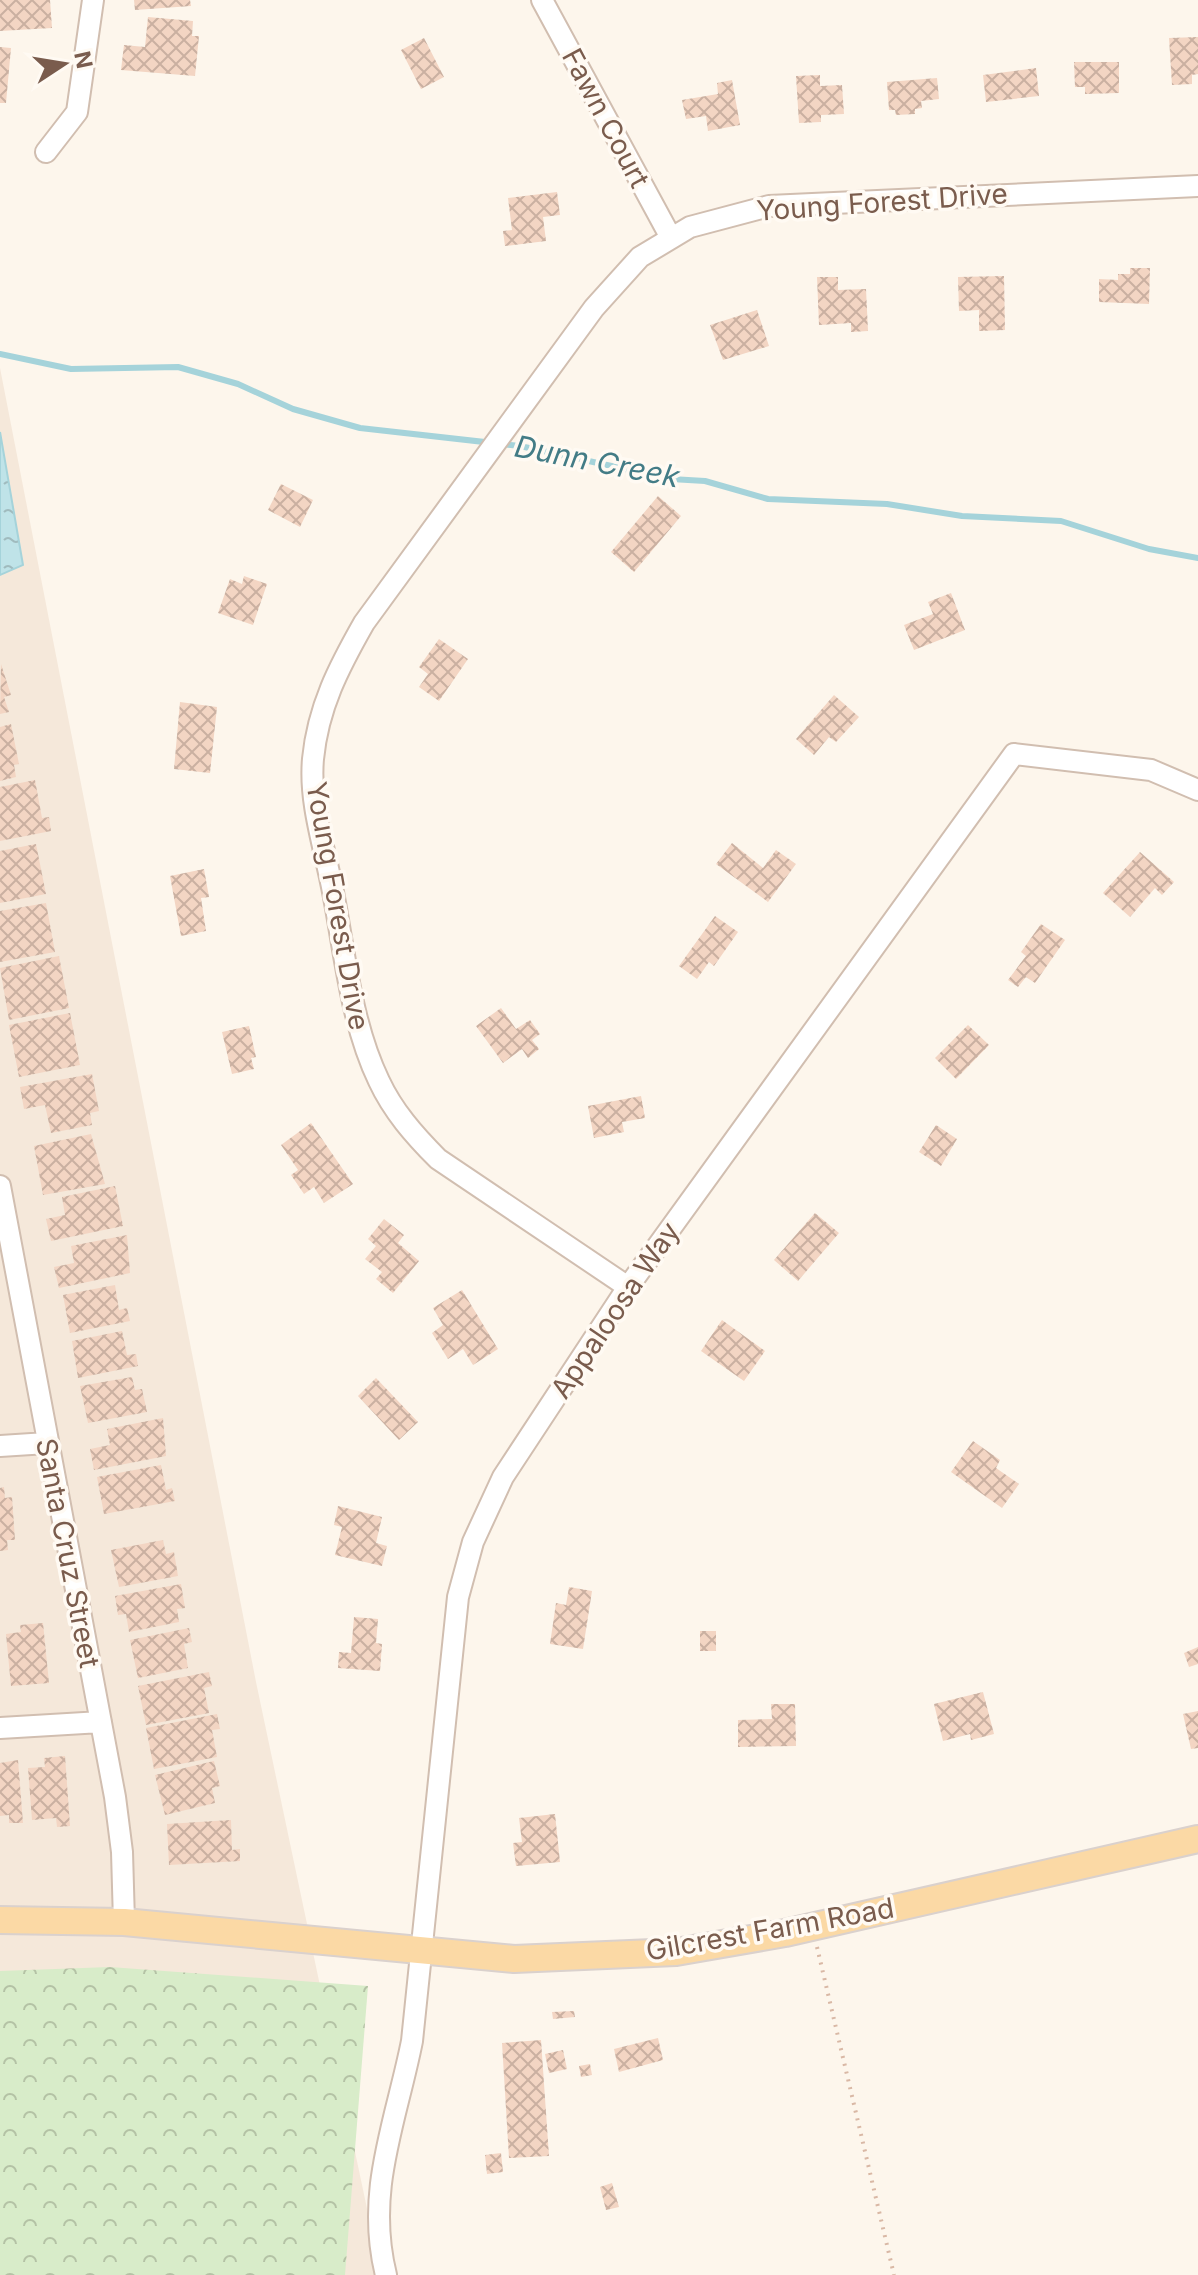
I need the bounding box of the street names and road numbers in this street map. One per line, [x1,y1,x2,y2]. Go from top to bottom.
street label: Fawn Court [555,43,657,193]
street label: Young Forest Drive [755,176,1009,228]
street label: Young Forest Drive [299,779,377,1033]
street label: Appaloosa Way [543,1215,687,1405]
street label: Santa Cruz Street [29,1435,107,1671]
street label: Gilcrest Farm Road [643,1890,897,1968]

